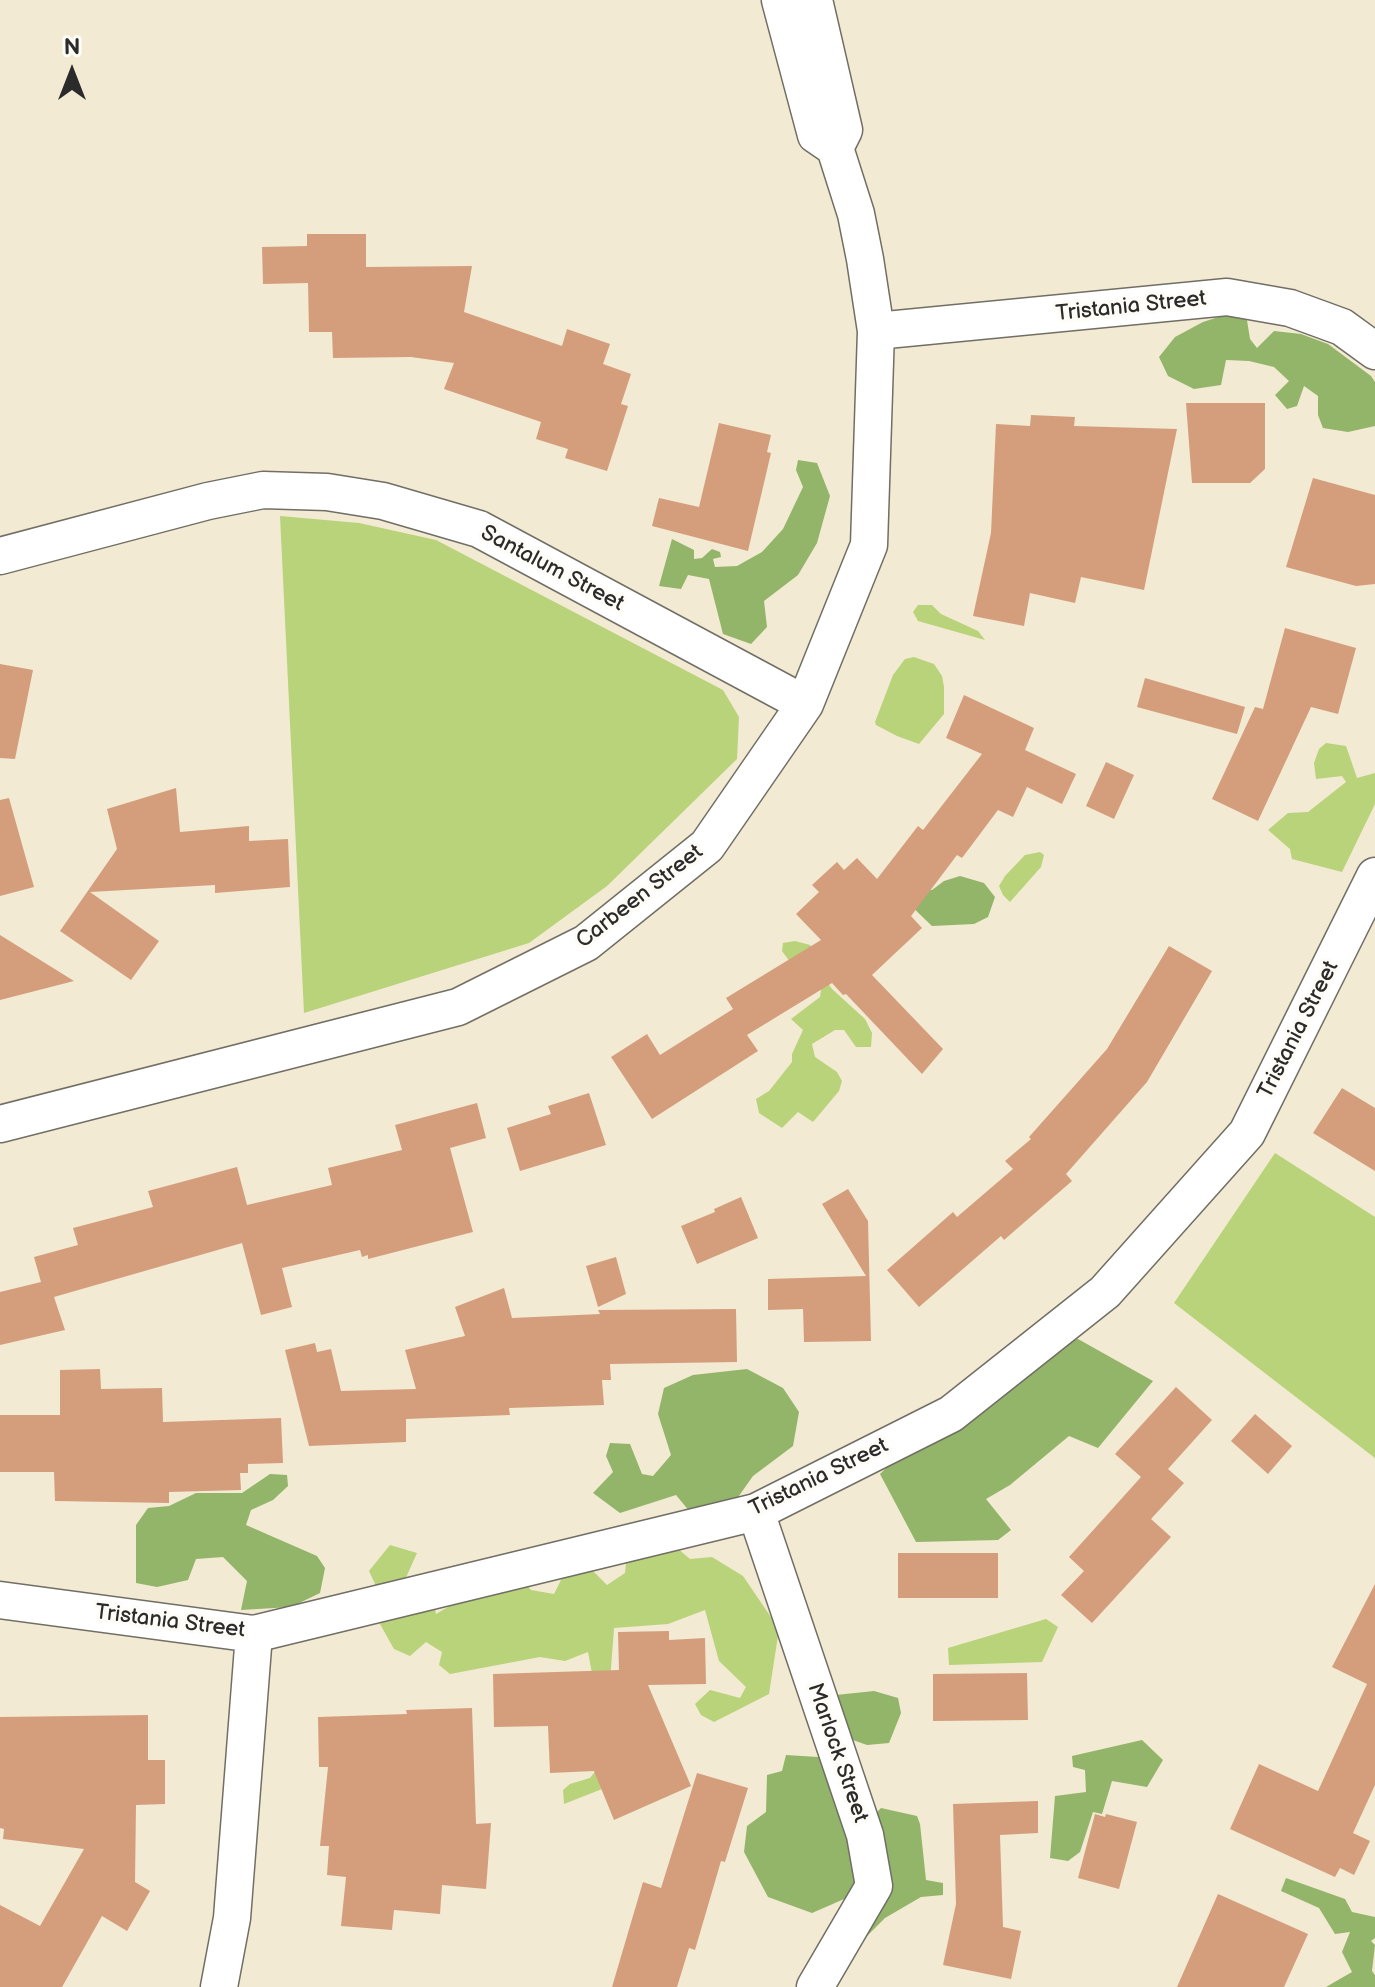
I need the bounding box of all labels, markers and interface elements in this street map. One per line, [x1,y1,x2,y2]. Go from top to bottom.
north arrow [32,32,112,112]
text: N [64,34,80,61]
street label: Tristania Street [1055,286,1207,328]
street label: Santalum Street [476,520,628,618]
street label: Carbeen Street [571,839,709,955]
street label: Tristania Street [1253,957,1345,1103]
street label: Tristania Street [745,1433,893,1523]
street label: Tristania Street [93,1600,247,1644]
street label: Marlock Street [801,1680,873,1826]

